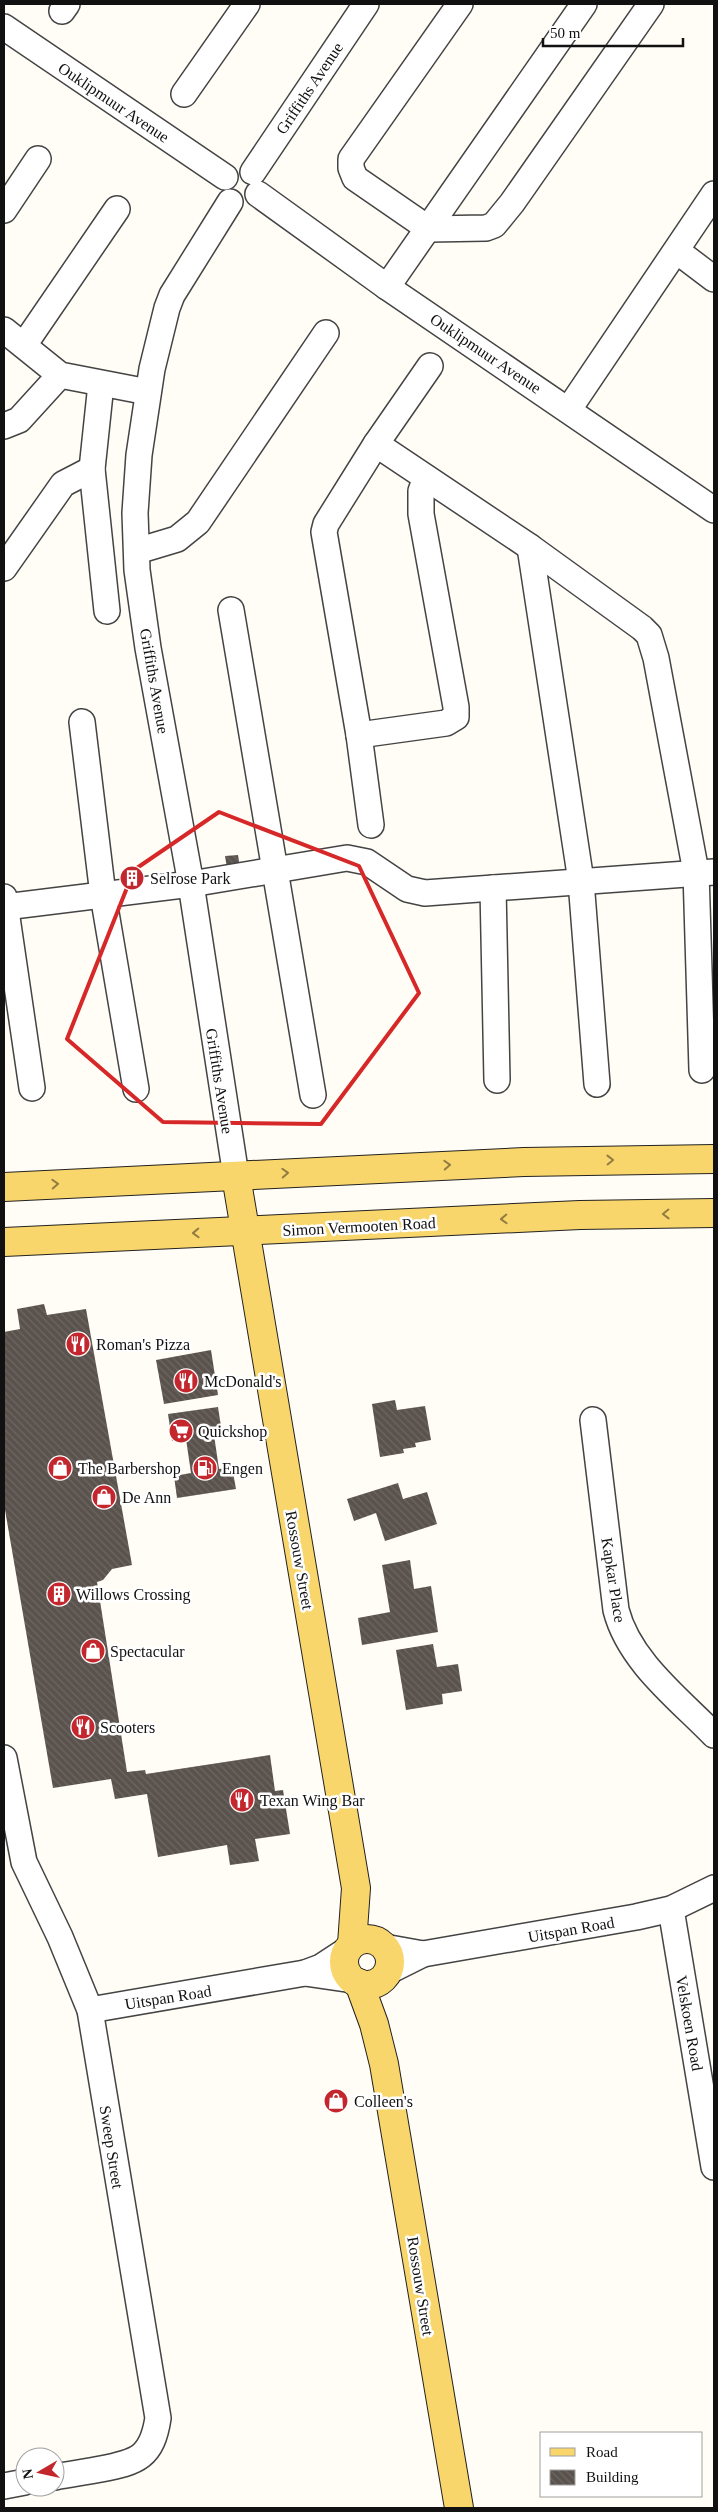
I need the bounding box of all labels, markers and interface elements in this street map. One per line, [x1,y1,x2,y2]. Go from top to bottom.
scale bar [543,15,683,47]
text: 50 m [550,25,581,41]
street label: Griffiths Avenue [273,39,346,137]
street label: Ouklipmuur Avenue [55,59,172,147]
street label: Ouklipmuur Avenue [427,310,544,398]
street label: Griffiths Avenue [137,627,172,735]
building icon: Selrose Park [119,865,145,891]
place label: Selrose Park [150,870,230,887]
street label: Griffiths Avenue [203,1027,236,1135]
one-way arrow [606,1155,614,1166]
one-way arrow [443,1160,451,1171]
one-way arrow [281,1168,289,1179]
one-way arrow [52,1179,60,1190]
one-way arrow [661,1209,669,1219]
street label: Simon Vermooten Road [282,1214,436,1239]
one-way arrow [500,1214,508,1224]
one-way arrow [191,1227,199,1238]
restaurant icon: Roman's Pizza [65,1331,91,1357]
place label: Roman's Pizza [96,1336,190,1353]
restaurant icon: McDonald's [173,1368,199,1394]
place label: McDonald's [204,1373,282,1390]
supermarket icon: Quickshop [168,1418,194,1444]
place label: Quickshop [198,1423,267,1441]
shop icon: The Barbershop [47,1455,73,1481]
fuel station icon: Engen [192,1455,218,1481]
place label: The Barbershop [78,1460,181,1478]
place label: Engen [222,1460,263,1478]
shop icon: De Ann [91,1484,117,1510]
place label: De Ann [122,1489,171,1506]
street label: Rossouw Street [282,1509,317,1611]
street label: Kapkar Place [597,1536,629,1624]
building icon: Willows Crossing [46,1581,72,1607]
place label: Willows Crossing [76,1586,190,1604]
shop icon: Spectacular [80,1638,106,1664]
place label: Spectacular [110,1643,185,1661]
restaurant icon: Scooters [70,1714,96,1740]
place label: Scooters [100,1719,155,1736]
restaurant icon: Texan Wing Bar [229,1787,255,1813]
place label: Texan Wing Bar [260,1792,365,1810]
street label: Uitspan Road [527,1914,616,1946]
street label: Velskoen Road [673,1974,706,2072]
street label: Uitspan Road [124,1982,213,2014]
shop icon: Colleen's [323,2088,349,2114]
place label: Colleen's [354,2093,413,2110]
street label: Sweep Street [96,2104,127,2191]
street label: Rossouw Street [404,2235,437,2337]
legend [540,2432,703,2497]
text: Road [586,2444,618,2460]
north arrow [15,2447,65,2497]
text: N [19,2468,36,2480]
text: Building [586,2469,639,2485]

